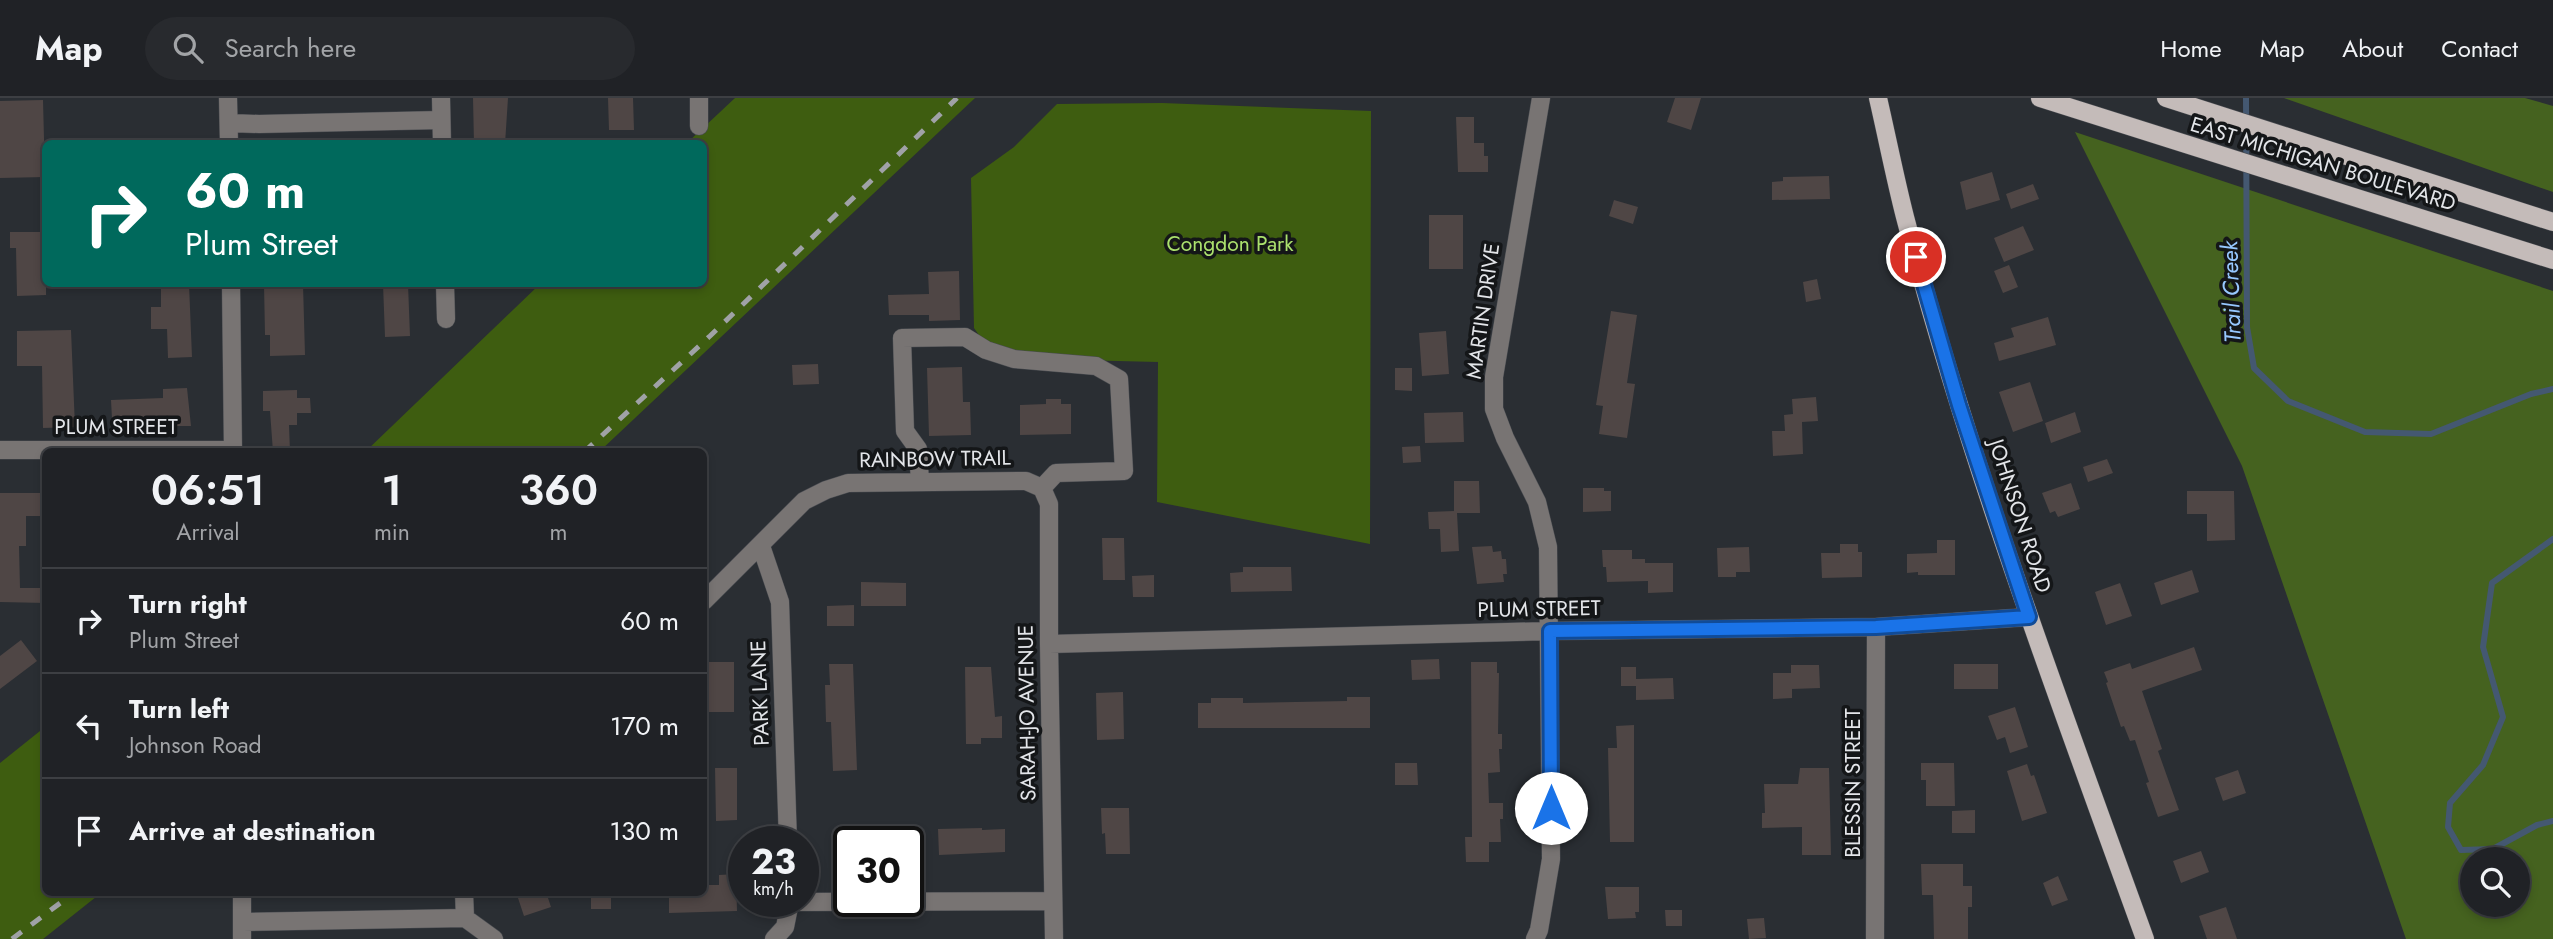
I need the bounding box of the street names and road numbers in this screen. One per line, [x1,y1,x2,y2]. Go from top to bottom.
street label: EAST MICHIGAN BOULEVARD [2187,109,2459,219]
street label: MARTIN DRIVE [1459,241,1507,381]
street label: PLUM STREET [54,412,178,442]
street label: JOHNSON ROAD [1980,433,2059,596]
street label: RAINBOW TRAIL [859,443,1012,475]
street label: PLUM STREET [1477,593,1601,625]
street label: SARAH-JO AVENUE [1010,625,1044,801]
street label: PARK LANE [743,640,777,746]
street label: BLESSIN STREET [1838,708,1868,858]

